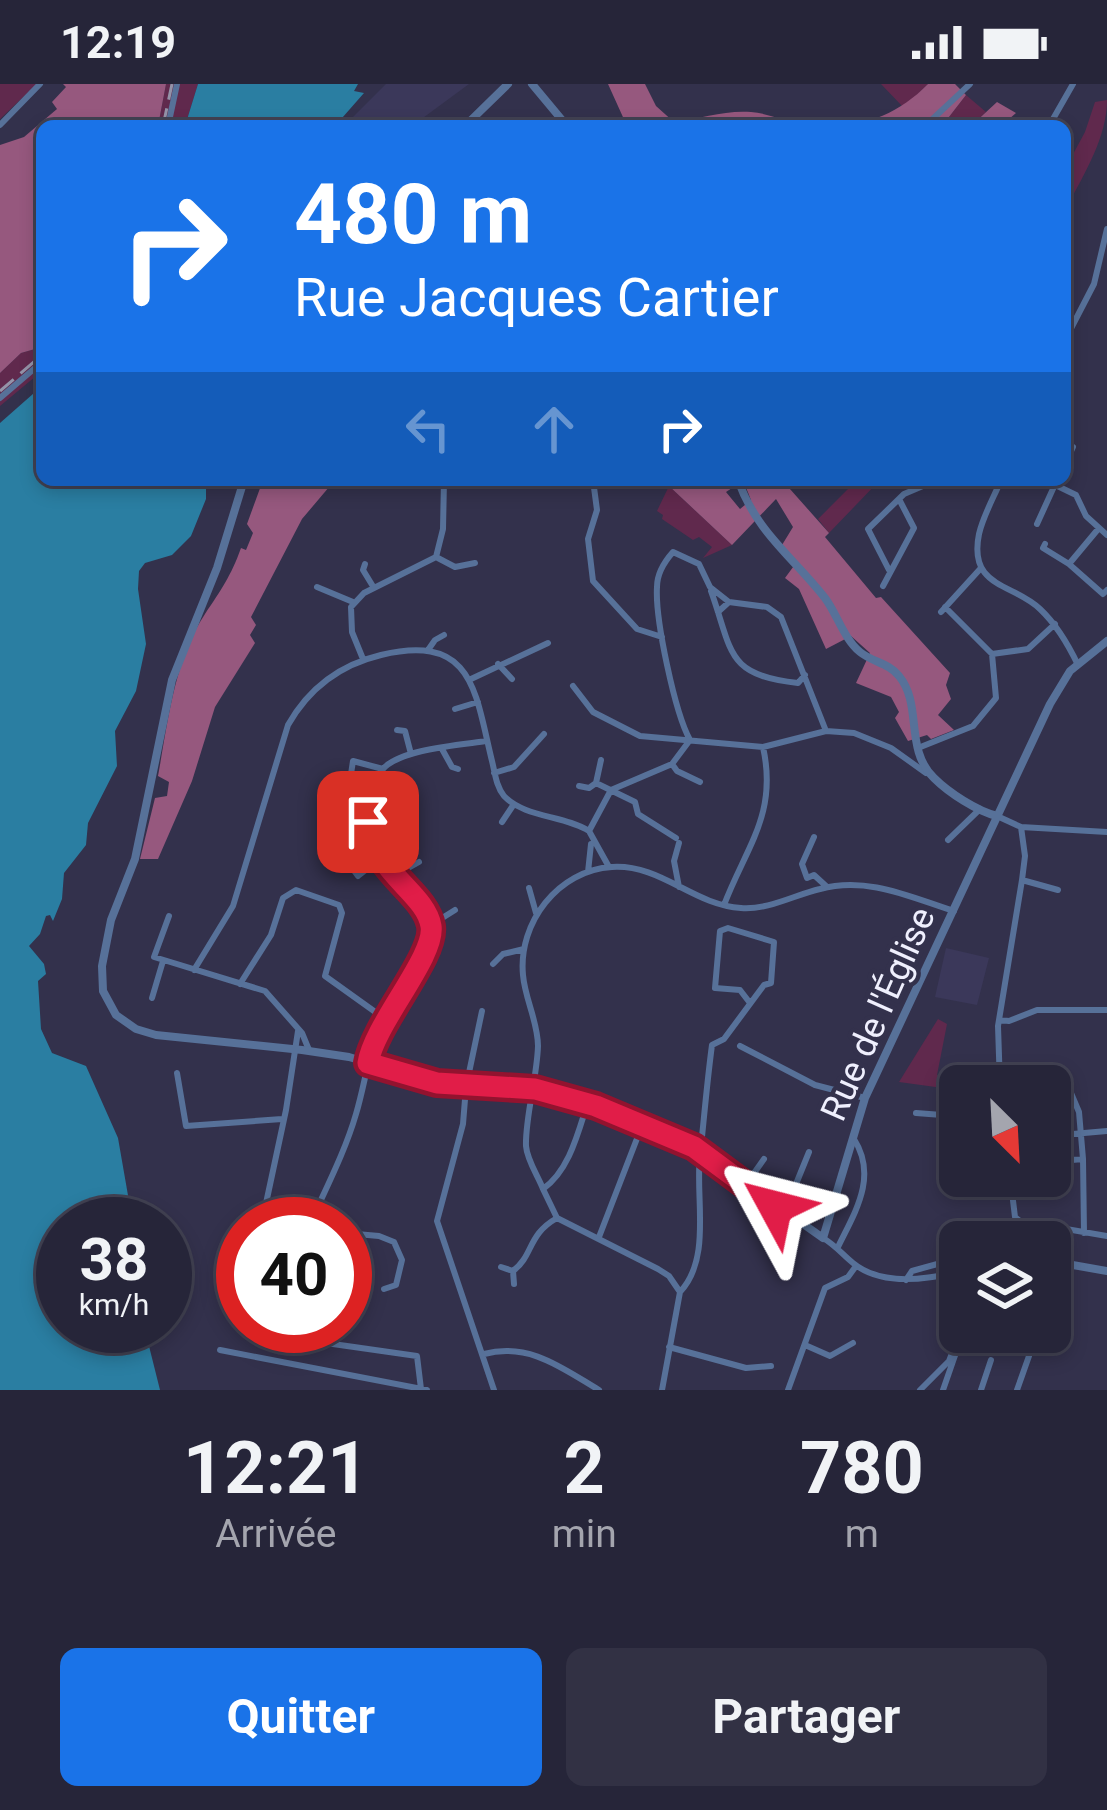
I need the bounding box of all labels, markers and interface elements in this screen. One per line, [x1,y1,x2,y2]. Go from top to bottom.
text: 12:19 [60,16,176,69]
text: 480 m [294,165,532,264]
icon: right [96,168,252,324]
text: Rue Jacques Cartier [294,266,779,329]
icon: left [395,396,461,462]
icon: ahead [521,396,587,462]
icon: right [647,396,713,462]
pin [317,771,419,873]
icon: arrive [335,789,401,855]
street label: Rue de l'Église [811,900,944,1127]
north arrow [939,1065,1071,1197]
map controls [939,1065,1071,1353]
position arrow [712,1144,838,1270]
speed limit sign: 40 [216,1197,372,1353]
button: layers [939,1221,1071,1353]
text: 38 [80,1224,148,1295]
text: km/h [79,1287,149,1322]
text: 12:21 [183,1426,369,1511]
text: 2 [564,1426,605,1511]
text: 780 [800,1426,924,1511]
text: Arrivée [215,1511,337,1557]
text: min [552,1511,617,1557]
text: m [845,1511,879,1557]
button: Quitter [60,1648,542,1786]
button: Partager [566,1648,1047,1786]

